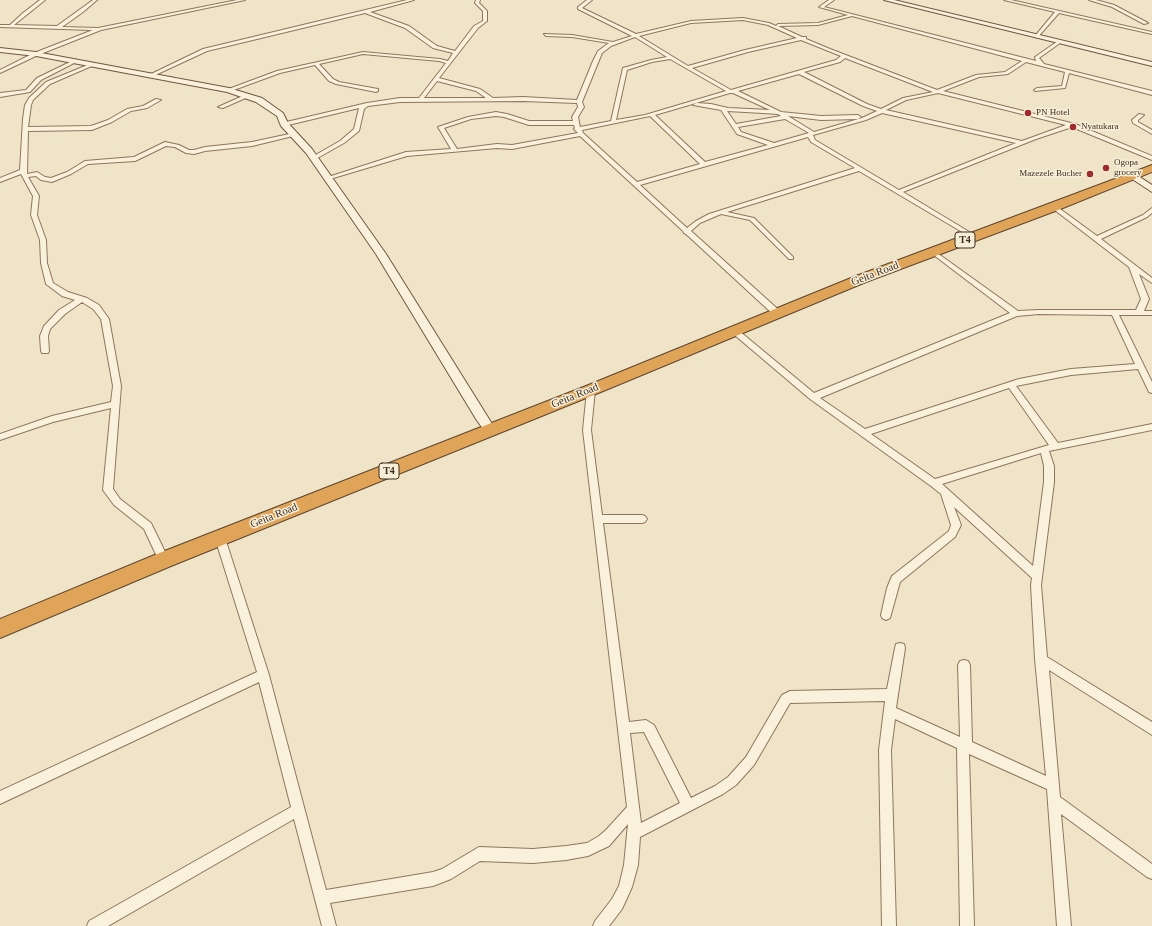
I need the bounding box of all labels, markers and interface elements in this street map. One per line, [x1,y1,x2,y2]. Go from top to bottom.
marker: PN Hotel [1023,108,1033,118]
place label: PN Hotel [1036,108,1070,118]
marker: Nyatukara [1068,122,1078,132]
place label: Nyatukara [1081,122,1118,132]
place label: Ogopa grocery [1114,158,1141,179]
marker: Ogopa grocery [1101,163,1111,173]
place label: Mazezele Bucher [1019,169,1082,179]
marker: Mazezele Bucher [1085,169,1095,179]
road number: T4 [955,232,975,248]
street label: Geita Road [849,259,901,289]
street label: Geita Road [549,381,601,411]
road number: T4 [379,463,399,479]
street label: Geita Road [248,501,300,531]

